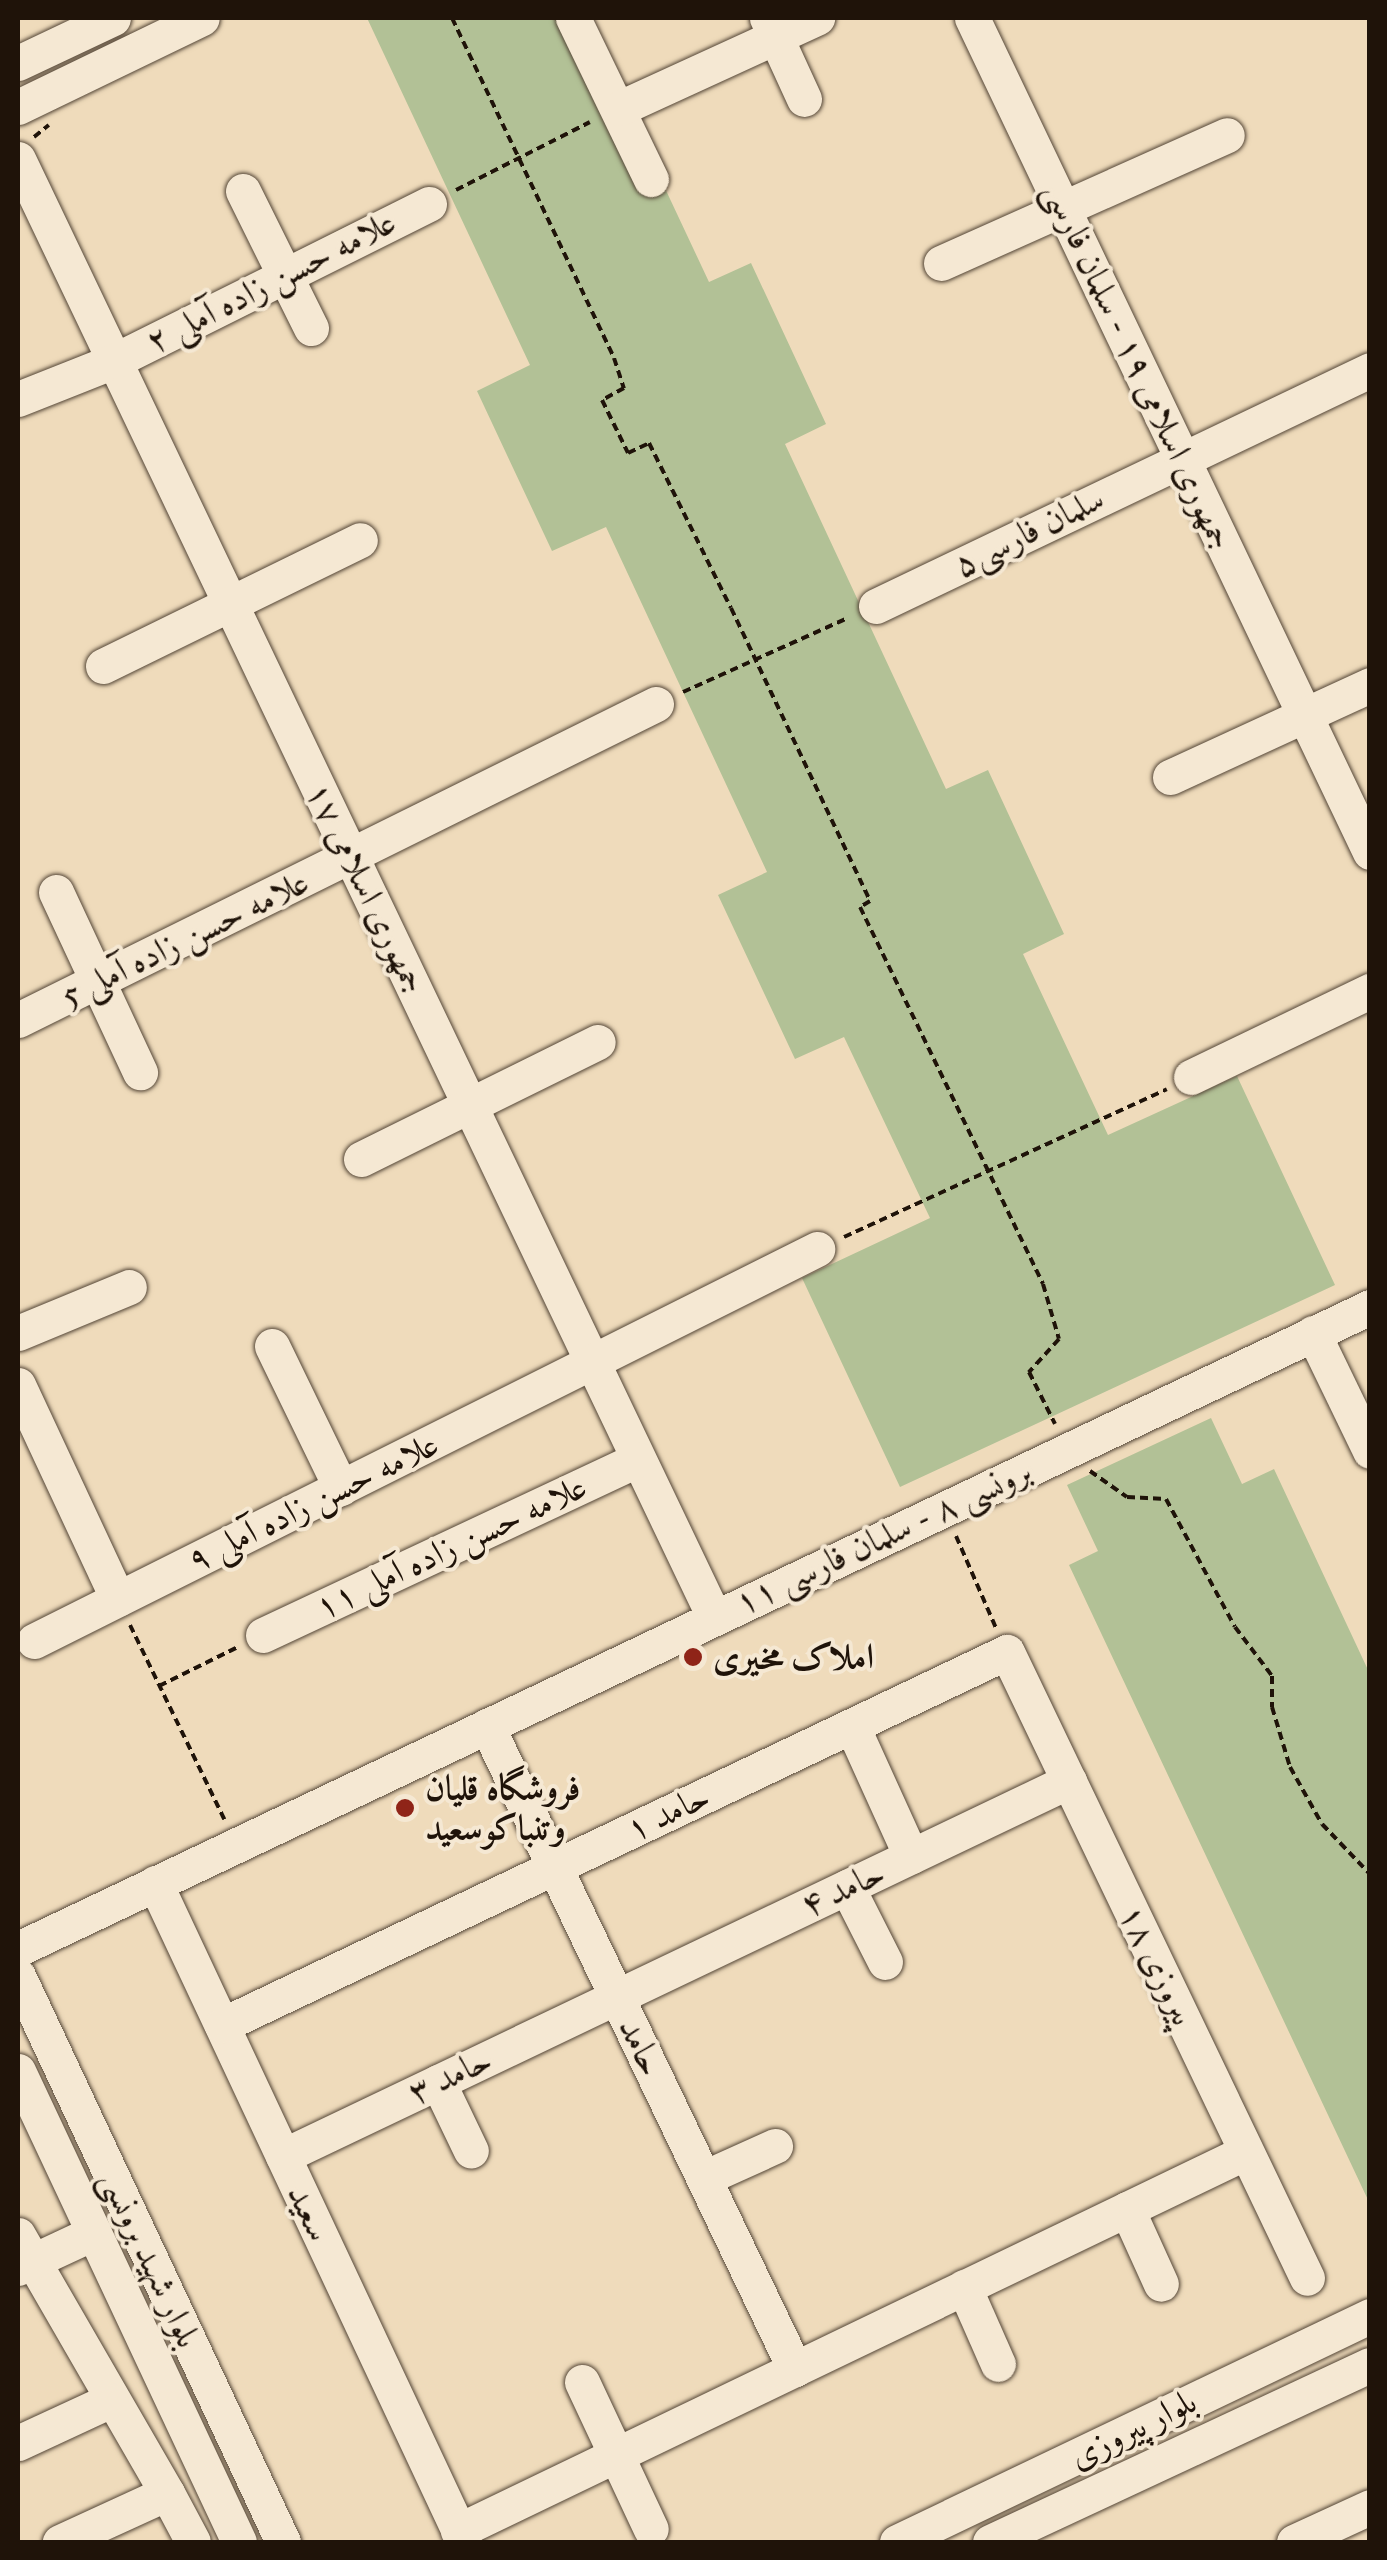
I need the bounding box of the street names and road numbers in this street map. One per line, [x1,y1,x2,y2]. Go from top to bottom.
street label: جمهوری اسلامی ۱۹ - سلمان فارسی [1034,175,1242,557]
street label: علامه حسن زاده آملی ۲ [139,201,403,363]
street label: سلمان فارسی۵ [947,478,1111,586]
street label: جمهوری اسلامی ۱۷ [297,776,435,1000]
street label: علامه حسن زاده آملی 5 [54,861,316,1017]
street label: علامه حسن زاده آملی ۹ [181,1423,445,1581]
street label: برونسی ۸ - سلمان فارسی ۱۱ [728,1450,1038,1624]
street label: علامه حسن زاده آملی ۱۱ [309,1466,593,1628]
street label: حامد ۱ [620,1776,716,1850]
street label: حامد ۴ [795,1852,891,1926]
street label: پیروزی ۱۸ [1110,1898,1204,2032]
street label: حامد [609,2011,673,2083]
street label: حامد ۳ [402,2039,498,2113]
street label: بلوار شهید برونسی [91,2164,209,2354]
street label: سعید [278,2178,340,2248]
street label: بلوار پیروزی [1063,2380,1203,2478]

